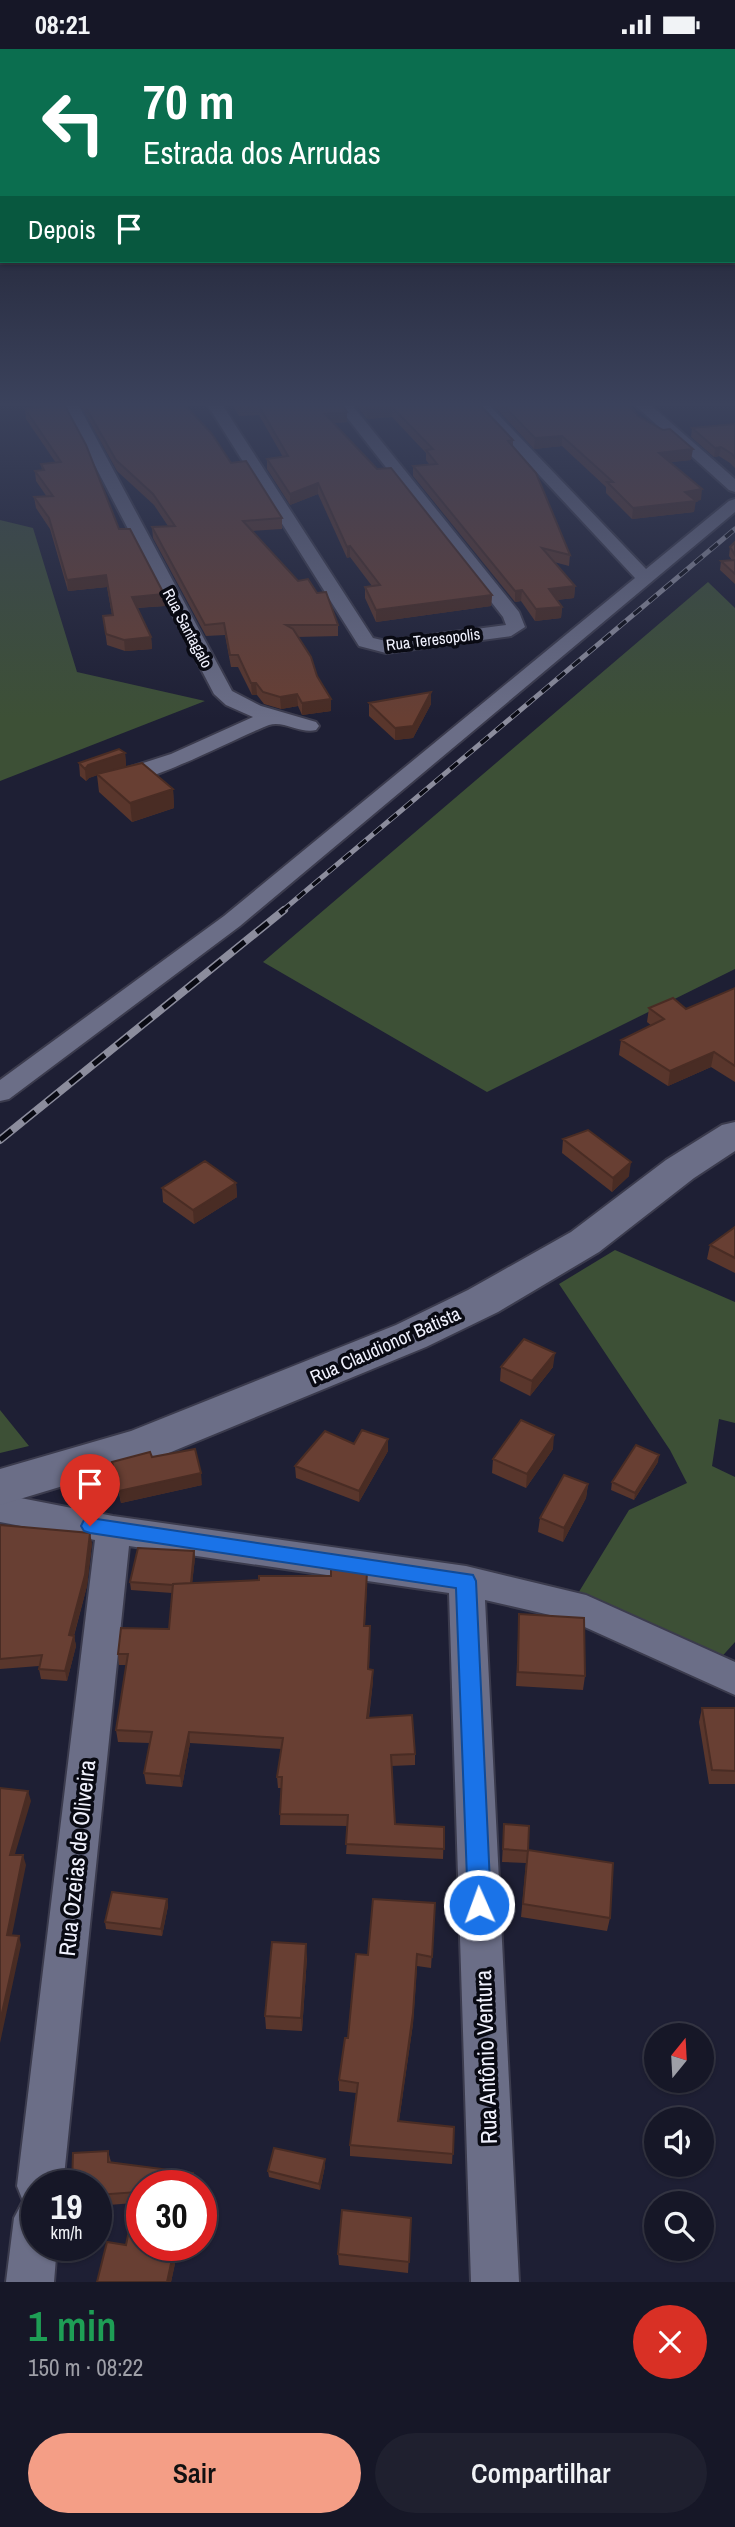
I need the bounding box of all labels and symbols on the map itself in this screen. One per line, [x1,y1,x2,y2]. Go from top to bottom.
street label: Rua Santagalo [158,585,218,671]
street label: Rua Teresopolis [385,622,481,656]
street label: Rua Claudionor Batista [306,1300,465,1390]
pin [60,1454,120,1526]
street label: Rua Ozeias de Oliveira [51,1758,102,1958]
position arrow [442,1868,516,1942]
street label: Rua Antônio Ventura [467,1969,504,2145]
north arrow [644,2023,714,2093]
speed limit sign: 30 [126,2170,217,2261]

